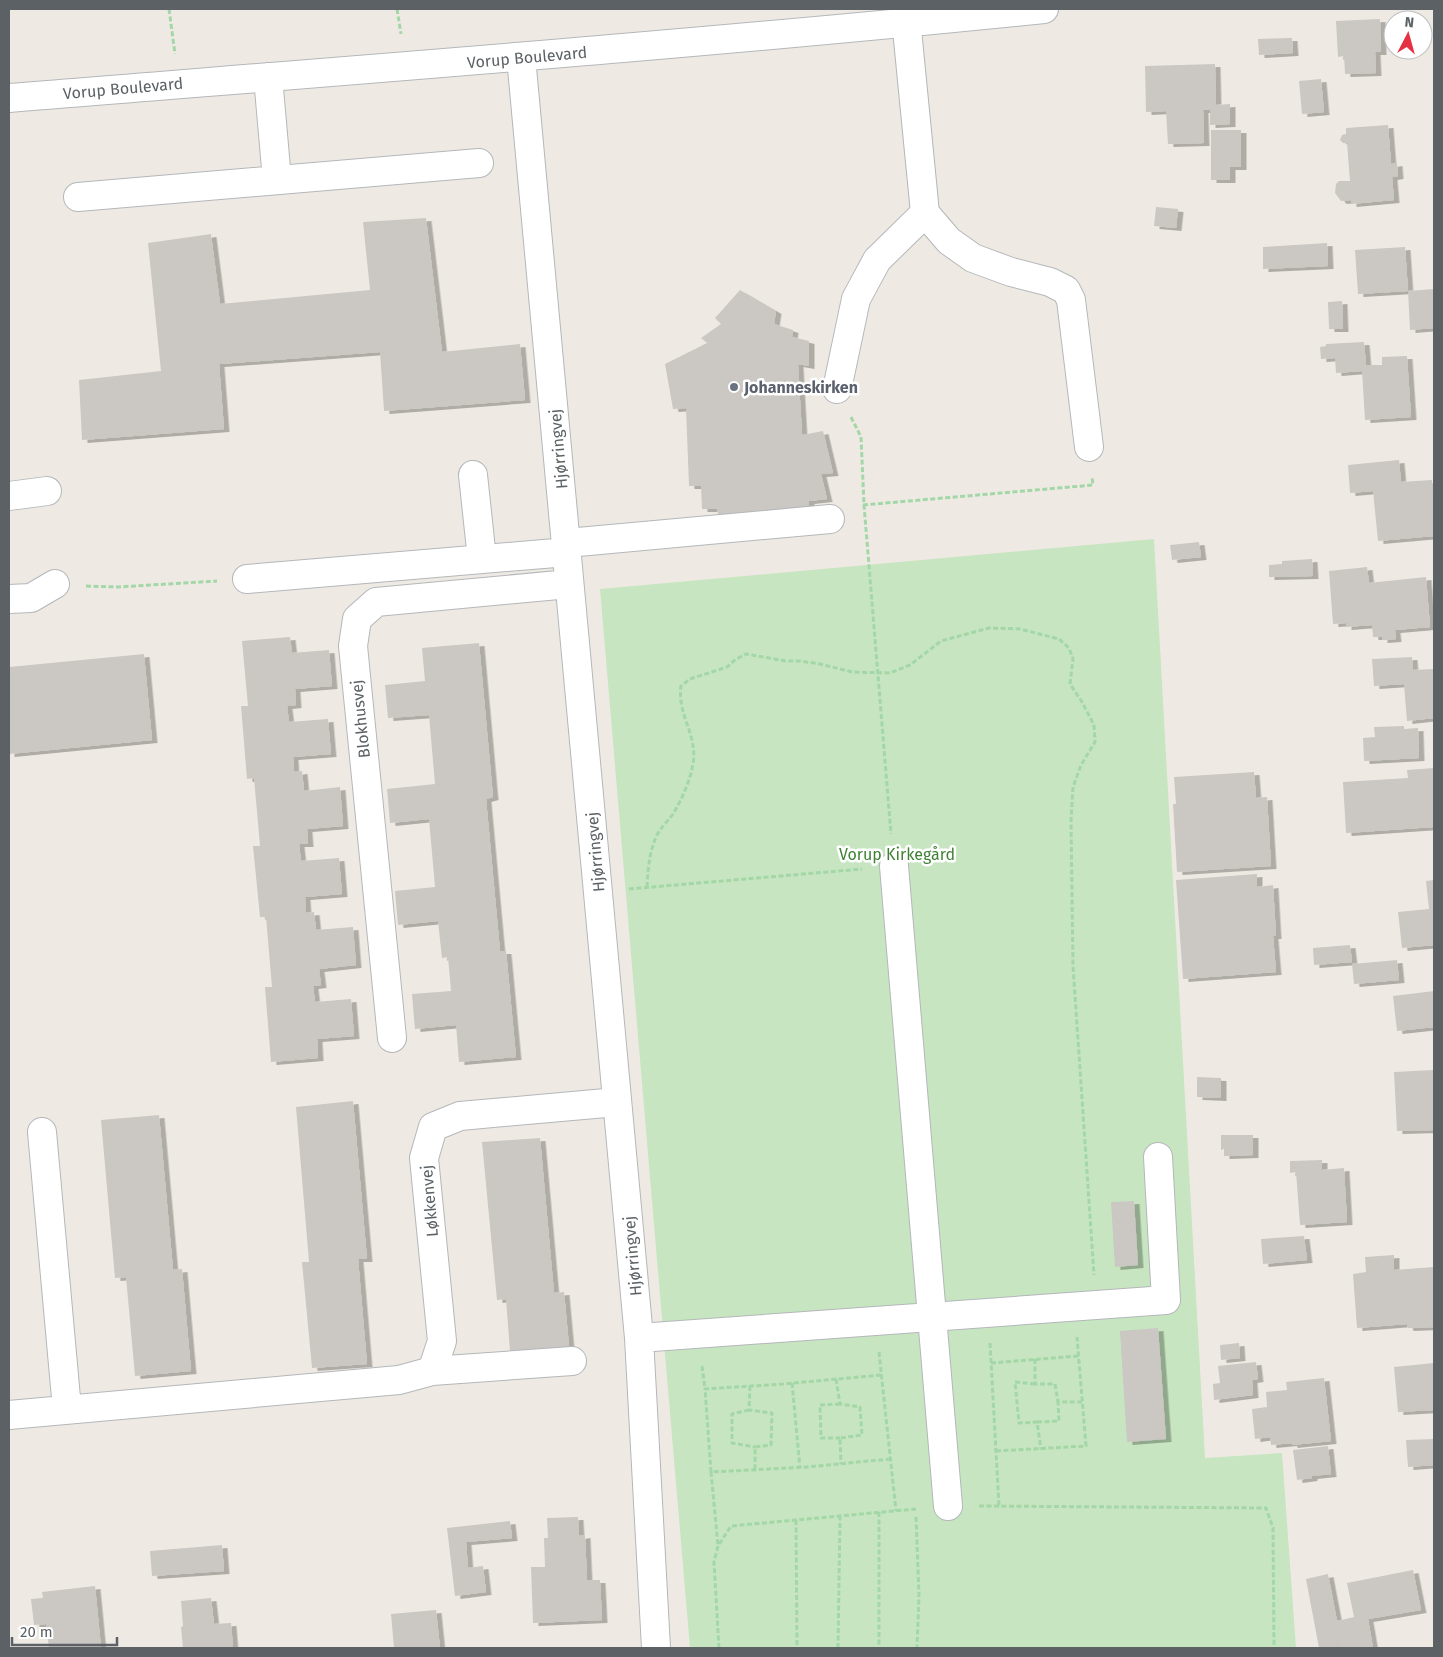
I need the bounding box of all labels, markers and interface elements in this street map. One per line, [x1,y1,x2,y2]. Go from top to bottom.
north arrow [1383,10,1433,60]
text: N [1404,14,1415,32]
street label: Vorup Boulevard [466,43,588,72]
street label: Vorup Boulevard [62,74,184,103]
place label: Johanneskirken [743,378,858,397]
marker: Johanneskirken [728,381,740,393]
street label: Hjørringvej [546,408,571,490]
street label: Blokhusvej [347,679,374,759]
street label: Hjørringvej [583,811,608,893]
park label: Vorup Kirkegård [839,845,955,864]
street label: Løkkenvej [417,1164,442,1238]
street label: Hjørringvej [620,1215,645,1297]
scale bar [12,1614,118,1646]
text: 20 m [20,1623,53,1641]

